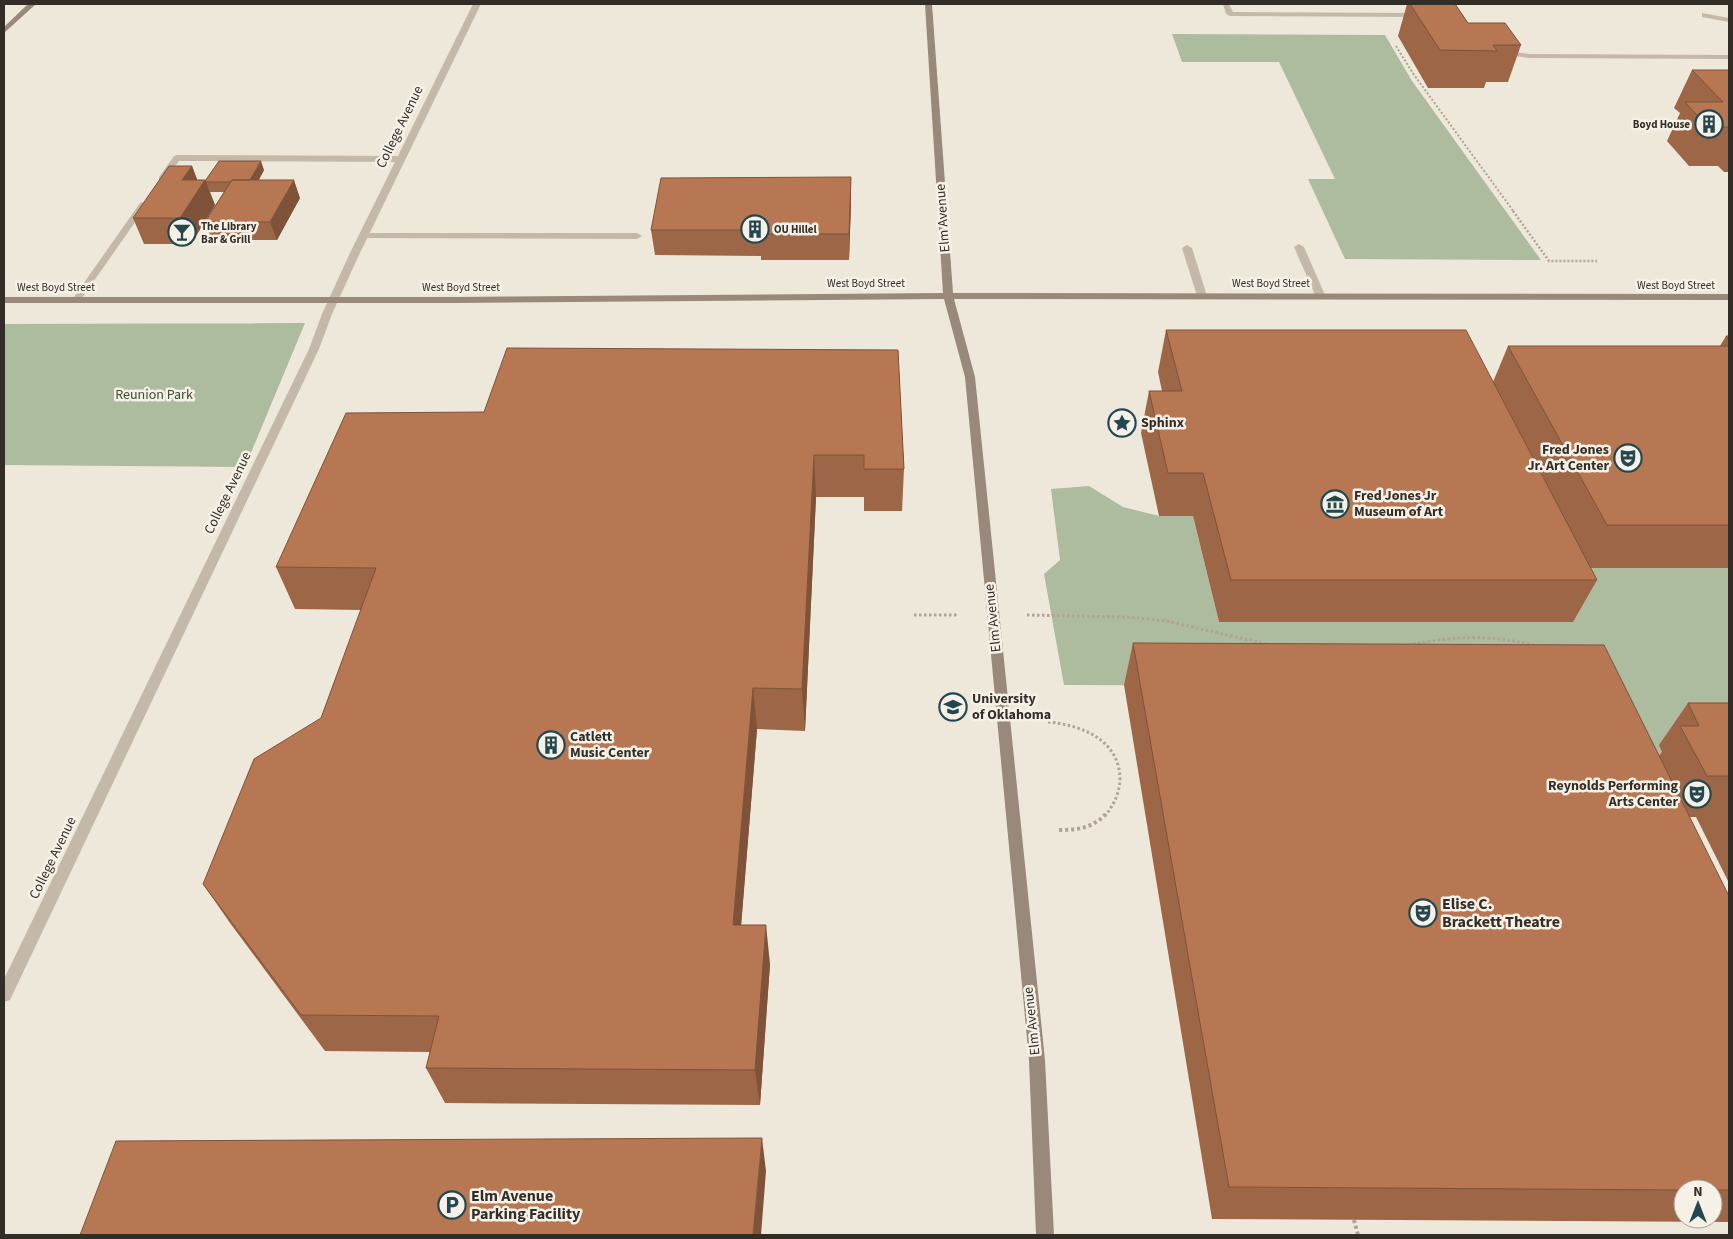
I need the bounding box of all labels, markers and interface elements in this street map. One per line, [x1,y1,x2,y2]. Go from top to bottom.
street label: College Avenue [371,82,429,172]
building icon: Boyd House [1694,109,1724,139]
place label: Boyd House [1633,117,1690,132]
street label: Elm Avenue [931,183,955,253]
building icon: OU Hillel [740,214,770,244]
bar icon: The Library Bar & Grill [167,217,197,247]
place label: The Library Bar & Grill [201,219,257,247]
place label: OU Hillel [774,222,817,237]
street label: West Boyd Street [827,276,905,291]
street label: West Boyd Street [1232,276,1310,291]
street label: West Boyd Street [1637,278,1715,293]
street label: West Boyd Street [17,280,95,295]
street label: West Boyd Street [422,280,500,295]
park label: Reunion Park [115,385,193,405]
place icon: Sphinx [1107,408,1137,438]
place label: Sphinx [1141,413,1184,433]
place label: Fred Jones Jr. Art Center [1527,440,1609,476]
theatre icon: Fred Jones Jr. Art Center [1613,443,1643,473]
street label: College Avenue [199,448,257,538]
place label: Fred Jones Jr Museum of Art [1354,486,1444,522]
museum icon: Fred Jones Jr Museum of Art [1320,489,1350,519]
street label: Elm Avenue [979,583,1007,653]
place label: University of Oklahoma [972,689,1051,725]
school or university icon: University of Oklahoma [938,692,968,722]
place label: Catlett Music Center [570,727,650,763]
building icon: Catlett Music Center [536,730,566,760]
place label: Reynolds Performing Arts Center [1548,776,1679,812]
theatre icon: Reynolds Performing Arts Center [1682,779,1712,809]
street label: College Avenue [24,813,82,903]
place label: Elise C. Brackett Theatre [1442,893,1560,933]
theatre icon: Elise C. Brackett Theatre [1408,898,1438,928]
street label: Elm Avenue [1018,986,1046,1056]
north arrow [1673,1179,1723,1229]
text: N [1693,1182,1703,1202]
place label: Elm Avenue Parking Facility [471,1185,581,1225]
parking icon: Elm Avenue Parking Facility [437,1190,467,1220]

